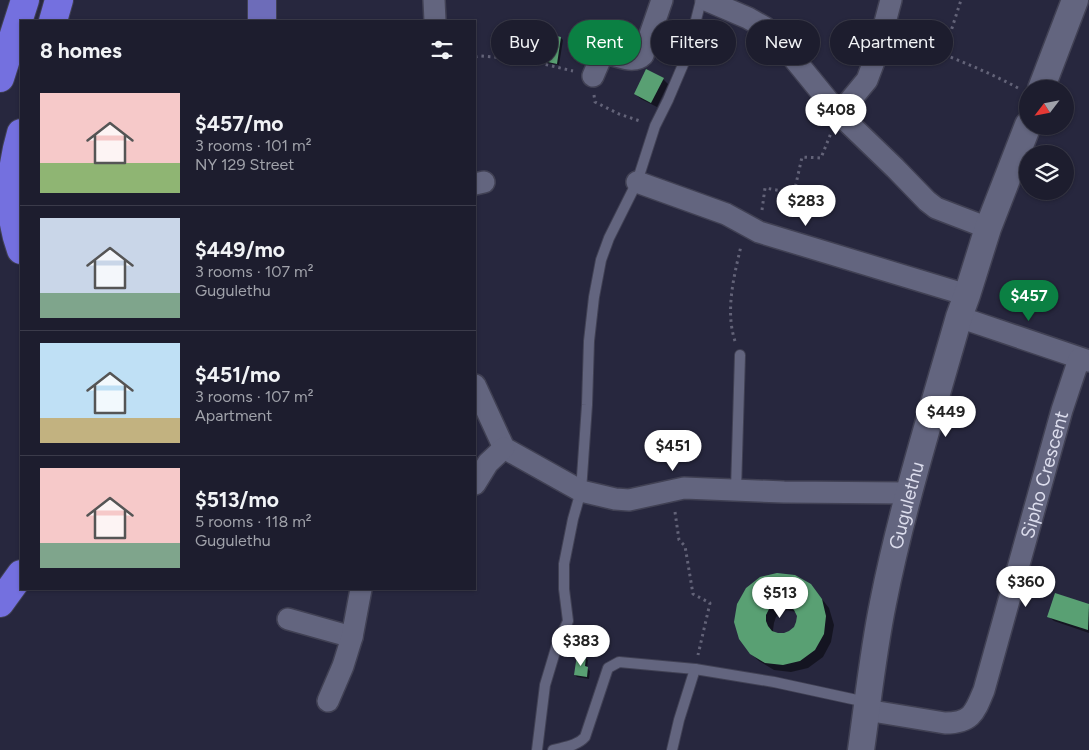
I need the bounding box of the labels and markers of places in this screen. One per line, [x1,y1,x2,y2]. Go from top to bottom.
pin: $408 [806,94,866,136]
pin: $283 [776,184,836,227]
pin: $457 [999,280,1059,322]
pin: $449 [916,396,976,438]
pin: $451 [643,430,703,472]
pin: $360 [996,566,1056,608]
pin: $513 [750,576,810,619]
pin: $383 [551,624,611,667]

